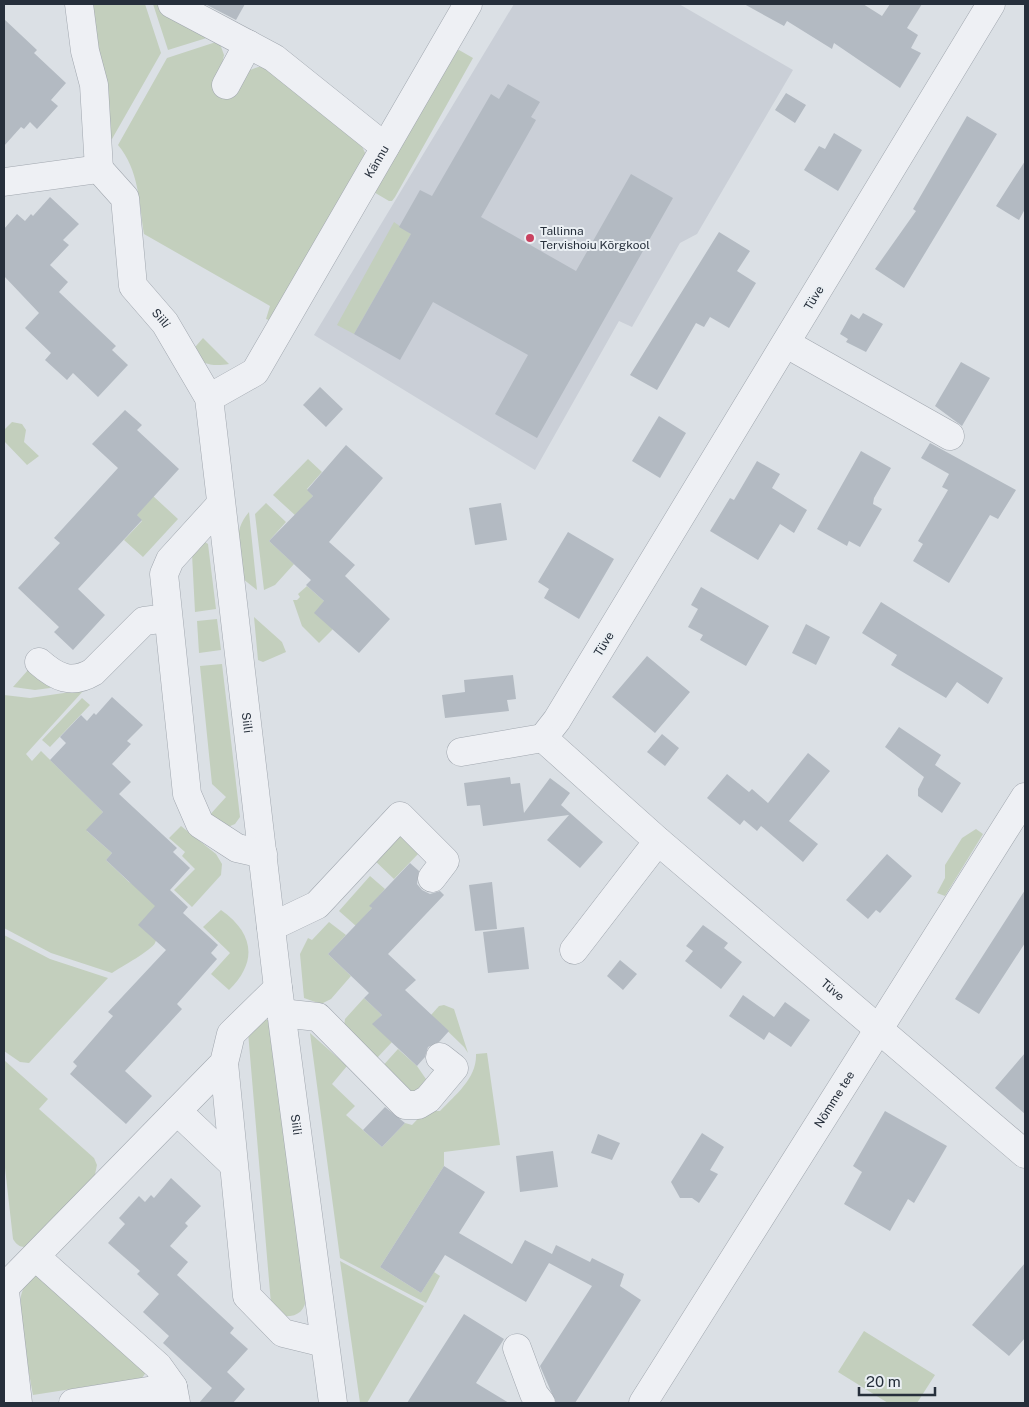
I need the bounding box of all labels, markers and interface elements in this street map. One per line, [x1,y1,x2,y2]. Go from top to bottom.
street label: Kännu [362,143,392,180]
place label: Tallinna Tervishoiu Kõrgkool [540,224,650,252]
marker: Tallinna Tervishoiu Kõrgkool [524,232,536,244]
street label: Tüve [801,283,827,313]
street label: Siili [149,306,173,330]
street label: Tüve [591,629,617,659]
street label: Siili [239,711,255,734]
street label: Tüve [818,976,847,1004]
street label: Nõmme tee [811,1068,858,1130]
street label: Siili [288,1113,304,1136]
scale bar [859,1364,935,1396]
text: 20 m [866,1373,901,1390]

